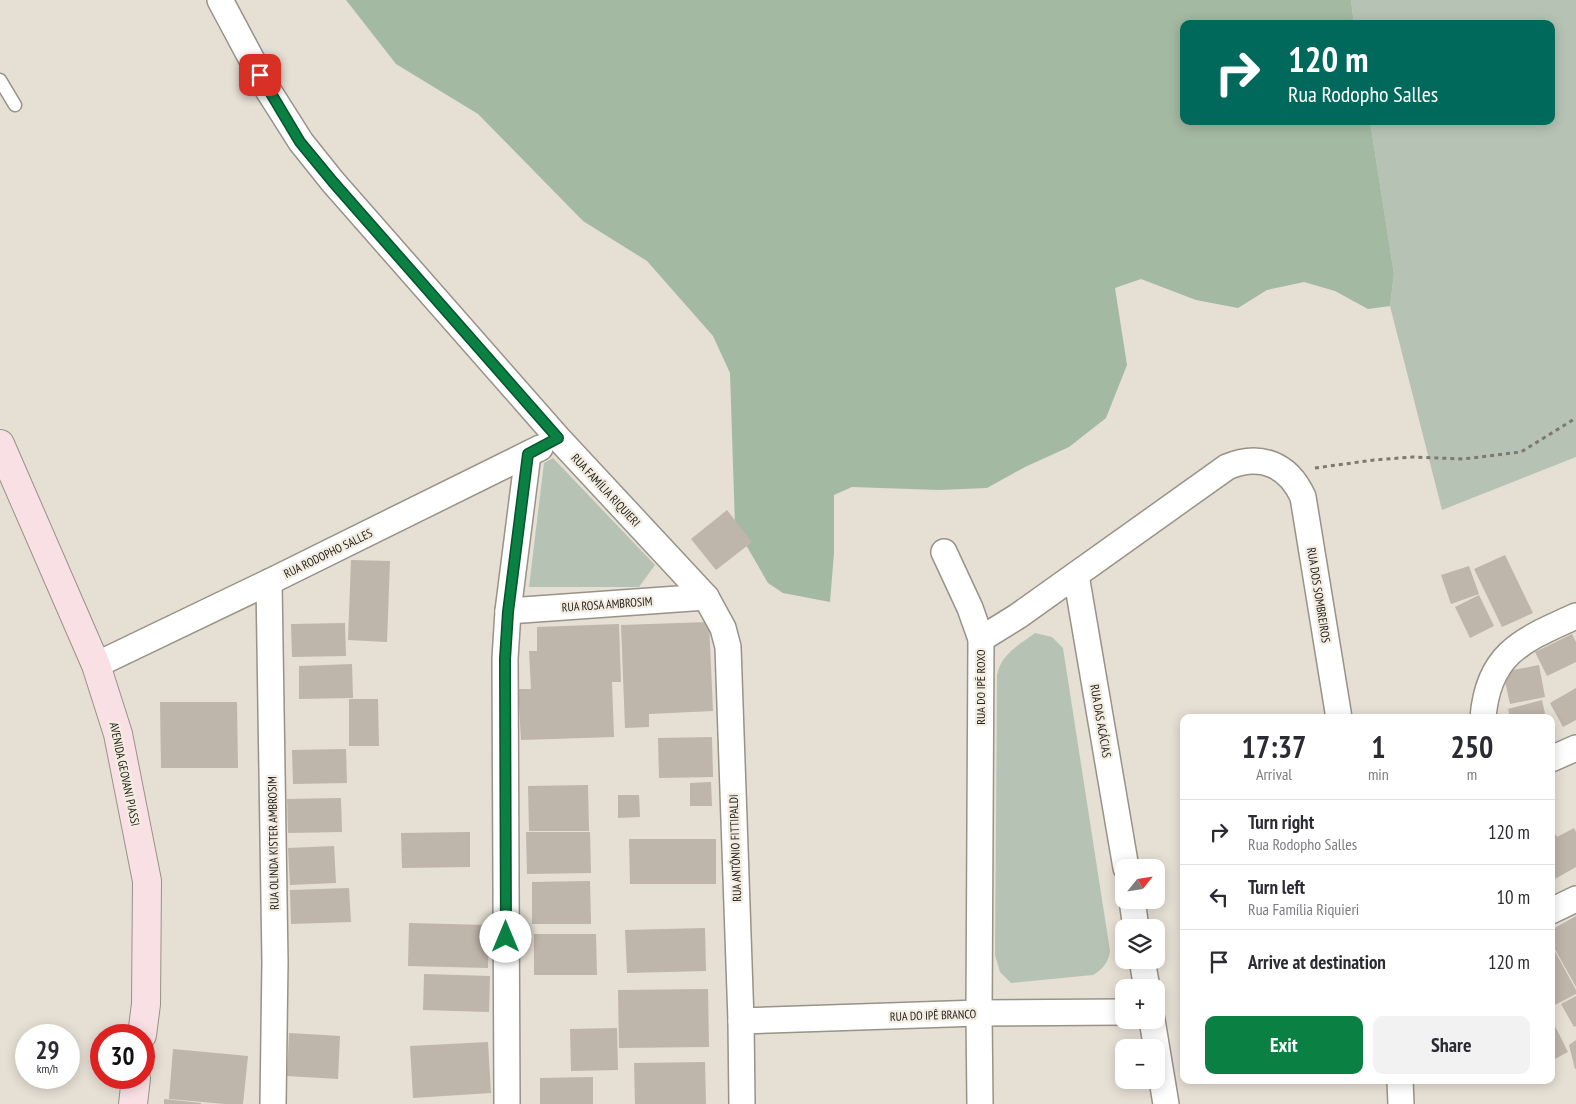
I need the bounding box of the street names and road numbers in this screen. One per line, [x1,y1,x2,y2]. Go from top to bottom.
street label: RUA FAMÍLIA RIQUIERI [568,450,644,530]
street label: RUA RODOPHO SALLES [281,525,375,581]
street label: RUA DOS SOMBREIROS [1304,546,1334,644]
street label: RUA ROSA AMBROSIM [561,593,653,615]
street label: RUA DO IPÊ ROXO [973,649,988,725]
street label: RUA DAS ACÁCIAS [1087,683,1115,759]
street label: AVENIDA GEOVANI PIASSI [107,721,143,827]
street label: RUA OLINDA KISTER AMBROSIM [264,776,282,910]
street label: RUA ANTÔNIO FITTIPALDI [726,794,744,902]
street label: RUA DO IPÊ BRANCO [890,1006,977,1024]

